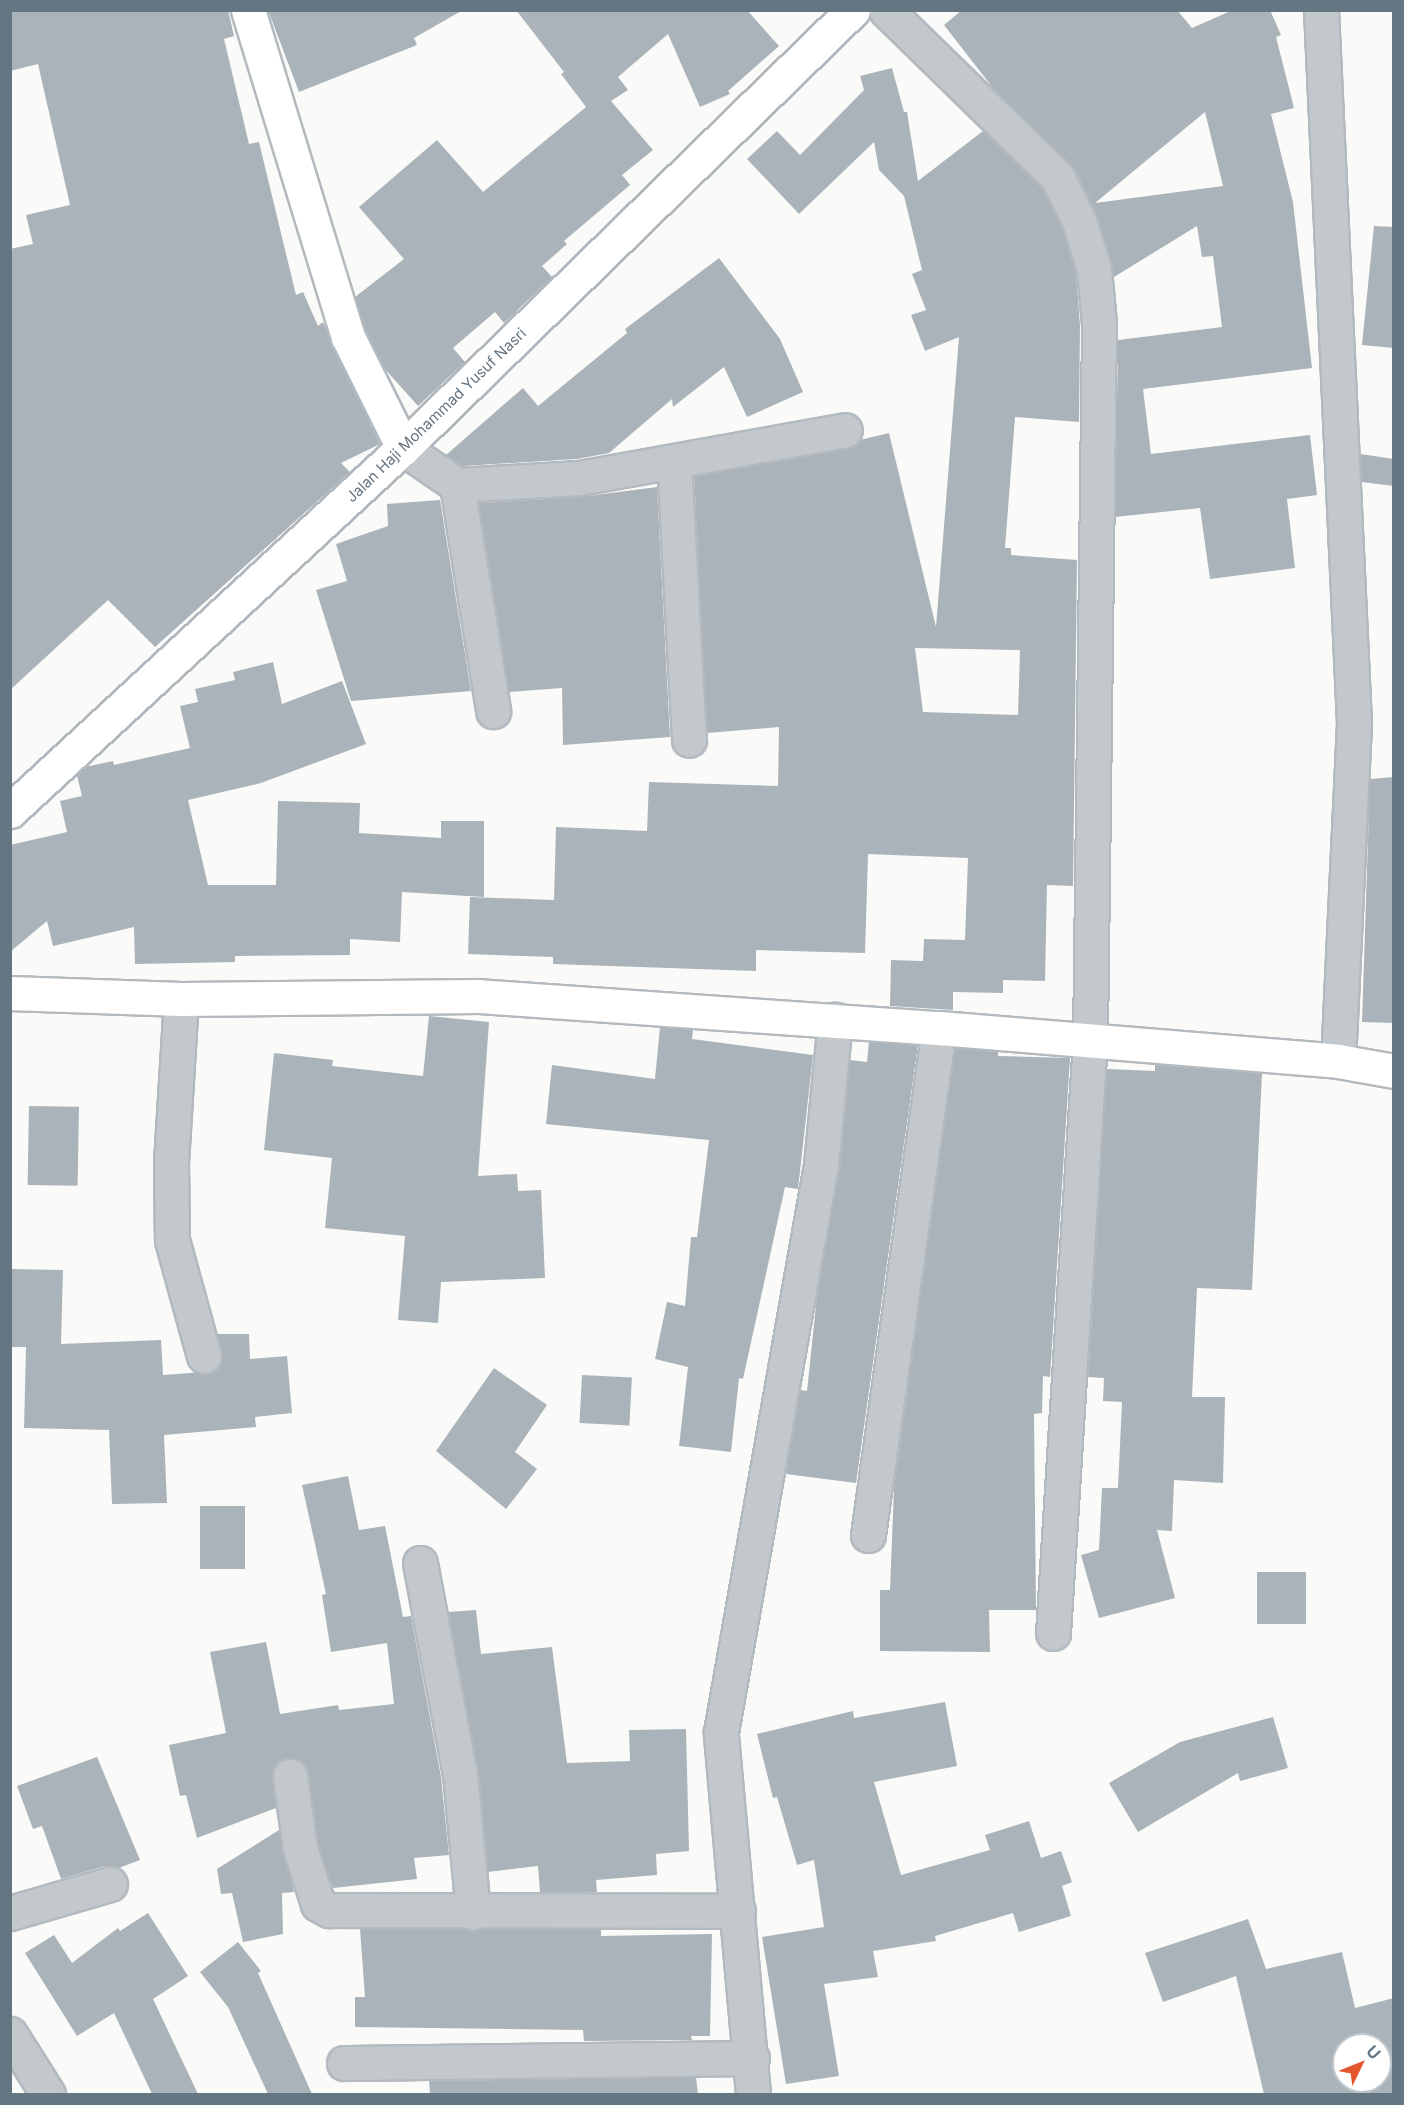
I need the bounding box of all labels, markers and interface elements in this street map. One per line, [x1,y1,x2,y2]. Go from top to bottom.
street label: Jalan Haji Mohammad Yusuf Nasri [342,324,530,506]
north arrow [1332,2033,1392,2093]
text: U [1362,2041,1385,2063]

